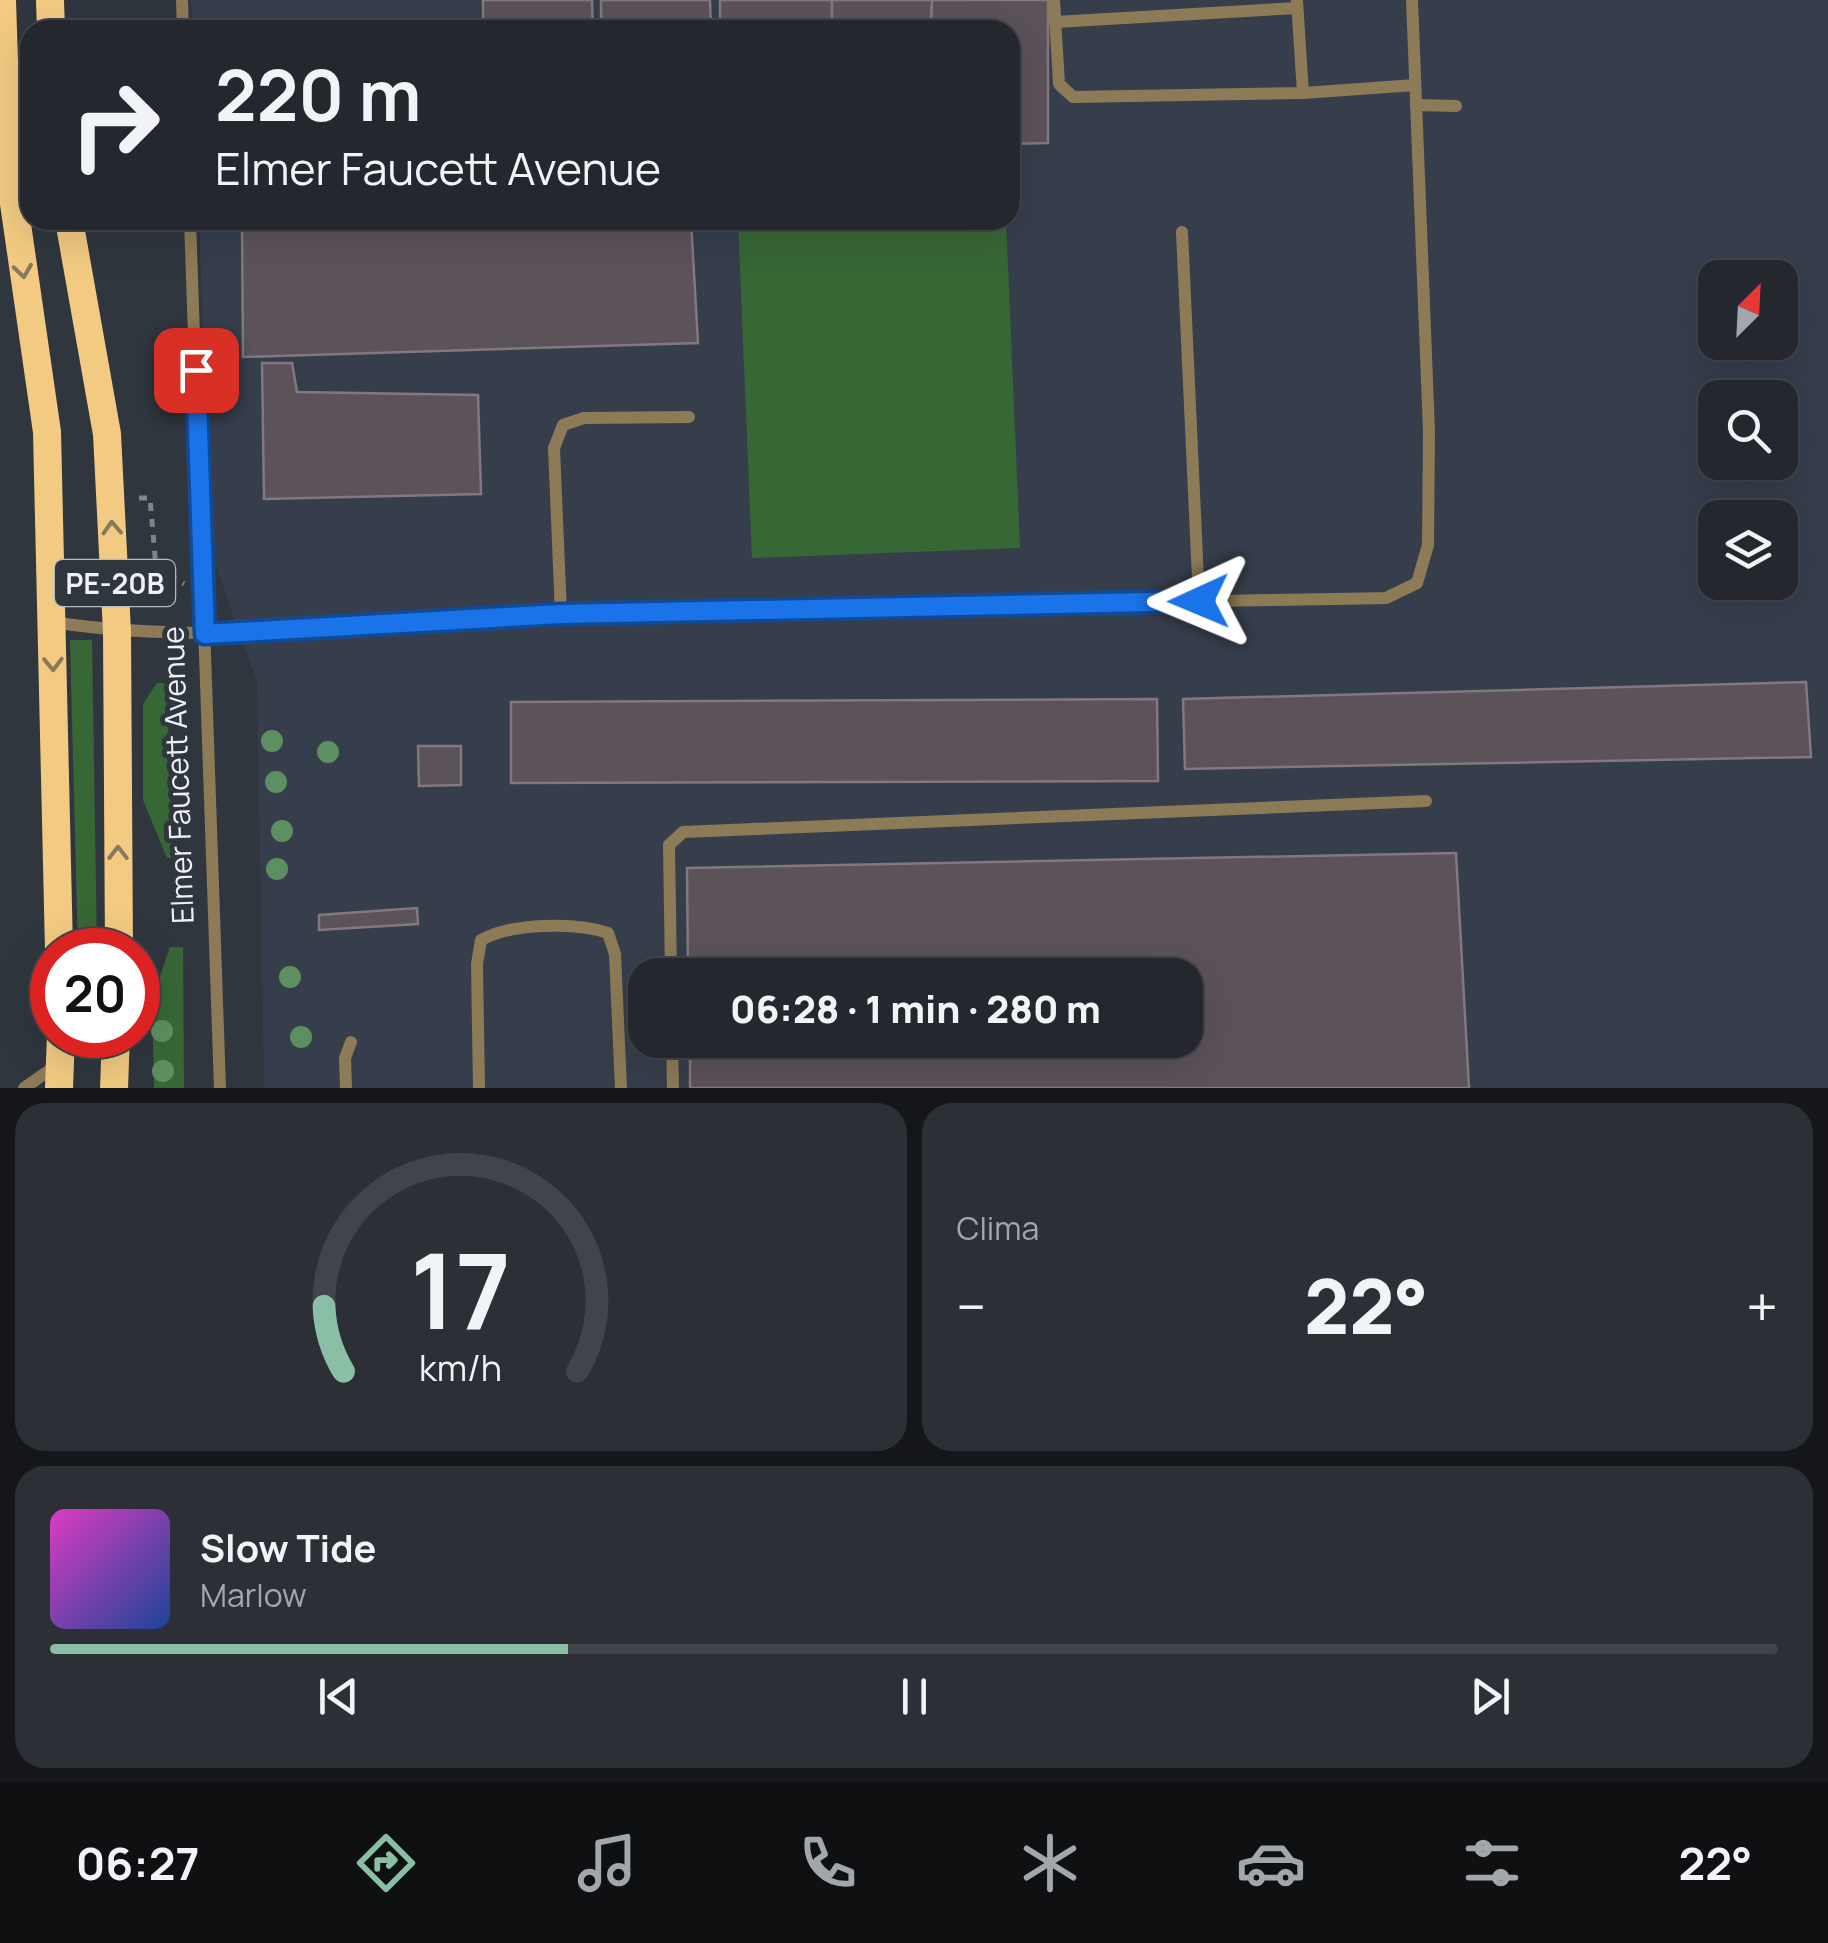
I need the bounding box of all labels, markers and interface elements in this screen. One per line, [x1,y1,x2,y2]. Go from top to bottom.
text: 220 m [215,46,421,142]
icon: right [50,60,180,190]
text: Elmer Faucett Avenue [215,137,661,199]
north arrow [1698,260,1798,360]
map controls [1698,260,1798,600]
one-way arrow [12,264,33,280]
pin [154,328,239,413]
icon: arrive [169,343,224,398]
button: search [1698,380,1798,480]
button: layers [1698,500,1798,600]
one-way arrow [102,519,123,535]
position arrow [1147,549,1251,653]
road number: PE-20B [55,560,175,606]
street label: Elmer Faucett Avenue [151,626,203,924]
one-way arrow [42,657,63,673]
one-way arrow [107,844,129,860]
speed limit sign: 20 [30,928,160,1058]
text: 06:28 · 1 min · 280 m [730,982,1101,1034]
text: Clima [957,1206,1039,1250]
text: 17 [410,1218,511,1360]
text: 22° [1304,1254,1428,1357]
text: − [957,1268,986,1344]
text: + [1746,1268,1778,1344]
text: km/h [419,1343,502,1392]
text: Slow Tide [200,1521,377,1573]
text: Marlow [200,1573,307,1617]
icon: previous [311,1669,366,1724]
icon: pause [887,1669,942,1724]
icon: next [1463,1669,1518,1724]
icon: directions [351,1828,421,1898]
icon: music [572,1828,642,1898]
icon: phone [793,1828,863,1898]
icon: climate [1015,1828,1085,1898]
icon: car [1236,1828,1306,1898]
icon: filters [1457,1828,1527,1898]
text: 06:27 [76,1832,199,1894]
text: 22° [1678,1832,1752,1894]

